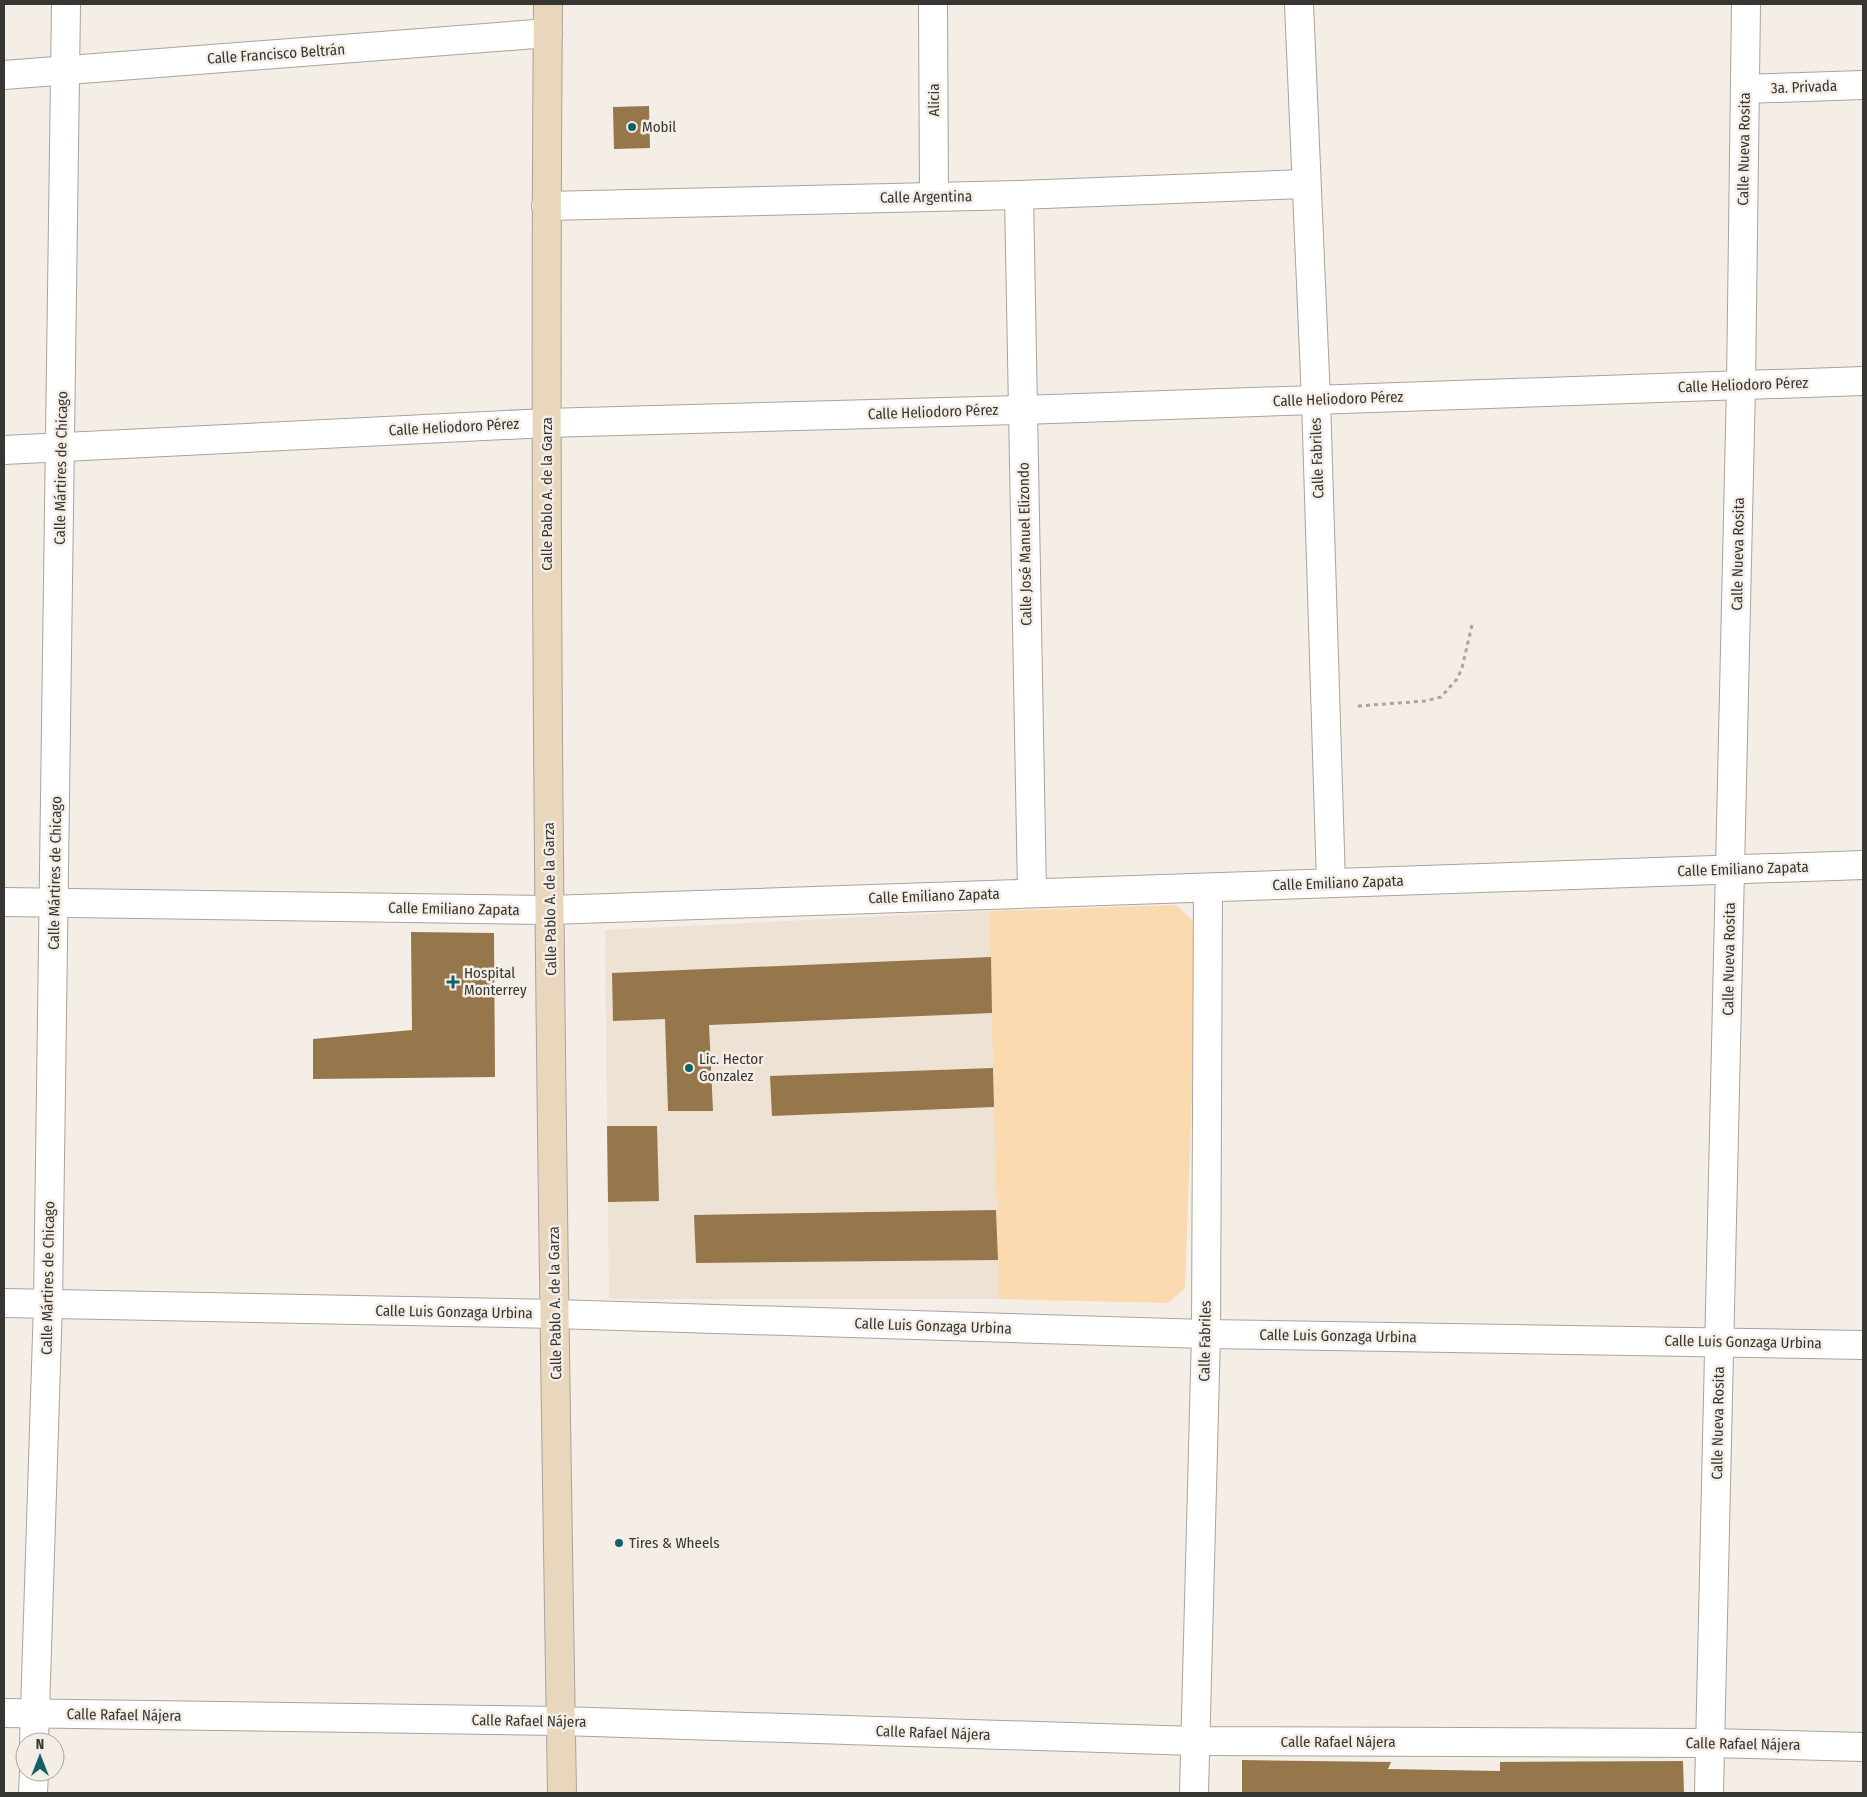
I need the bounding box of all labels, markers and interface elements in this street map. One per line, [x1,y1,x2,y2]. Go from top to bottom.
street label: Calle Francisco Beltrán [206,40,346,68]
street label: 3a. Privada [1770,77,1838,97]
street label: Alicia [925,83,943,117]
street label: Calle Nueva Rosita [1734,92,1754,206]
place label: Mobil [642,118,676,136]
marker: Mobil [626,121,638,133]
street label: Calle Argentina [880,187,972,207]
street label: Calle Heliodoro Pérez [1677,374,1809,396]
street label: Calle Heliodoro Pérez [1272,388,1404,410]
street label: Calle Mártires de Chicago [51,391,71,545]
street label: Calle Heliodoro Pérez [867,401,999,423]
street label: Calle Heliodoro Pérez [388,415,520,439]
street label: Calle Pablo A. de la Garza [538,417,556,571]
street label: Calle Fabriles [1307,417,1327,499]
street label: Calle José Manuel Elizondo [1015,462,1035,626]
street label: Calle Nueva Rosita [1728,497,1748,611]
street label: Calle Mártires de Chicago [45,796,65,950]
street label: Calle Pablo A. de la Garza [540,822,560,976]
street label: Calle Emiliano Zapata [1677,858,1809,880]
street label: Calle Emiliano Zapata [1272,872,1404,894]
street label: Calle Emiliano Zapata [868,885,1000,907]
street label: Calle Emiliano Zapata [388,899,520,919]
street label: Calle Nueva Rosita [1719,902,1739,1016]
place label: Hospital Monterrey [464,964,527,999]
marker: Hospital Monterrey [446,975,460,989]
place label: Lic. Hector Gonzalez [699,1050,764,1085]
marker: Lic. Hector Gonzalez [683,1062,695,1074]
street label: Calle Mártires de Chicago [38,1201,58,1355]
street label: Calle Pablo A. de la Garza [545,1226,565,1380]
street label: Calle Fabriles [1195,1300,1215,1382]
street label: Calle Luis Gonzaga Urbina [375,1302,533,1322]
street label: Calle Luis Gonzaga Urbina [854,1314,1012,1338]
street label: Calle Luis Gonzaga Urbina [1259,1326,1417,1346]
street label: Calle Luis Gonzaga Urbina [1664,1332,1822,1352]
street label: Calle Nueva Rosita [1708,1366,1728,1480]
place label: Tires & Wheels [629,1534,720,1552]
marker: Tires & Wheels [613,1537,625,1549]
street label: Calle Rafael Nájera [66,1705,182,1725]
street label: Calle Rafael Nájera [471,1711,587,1731]
street label: Calle Rafael Nájera [875,1722,991,1744]
north arrow [15,1732,65,1782]
street label: Calle Rafael Nájera [1281,1733,1395,1751]
street label: Calle Rafael Nájera [1685,1734,1801,1754]
text: N [36,1736,44,1753]

